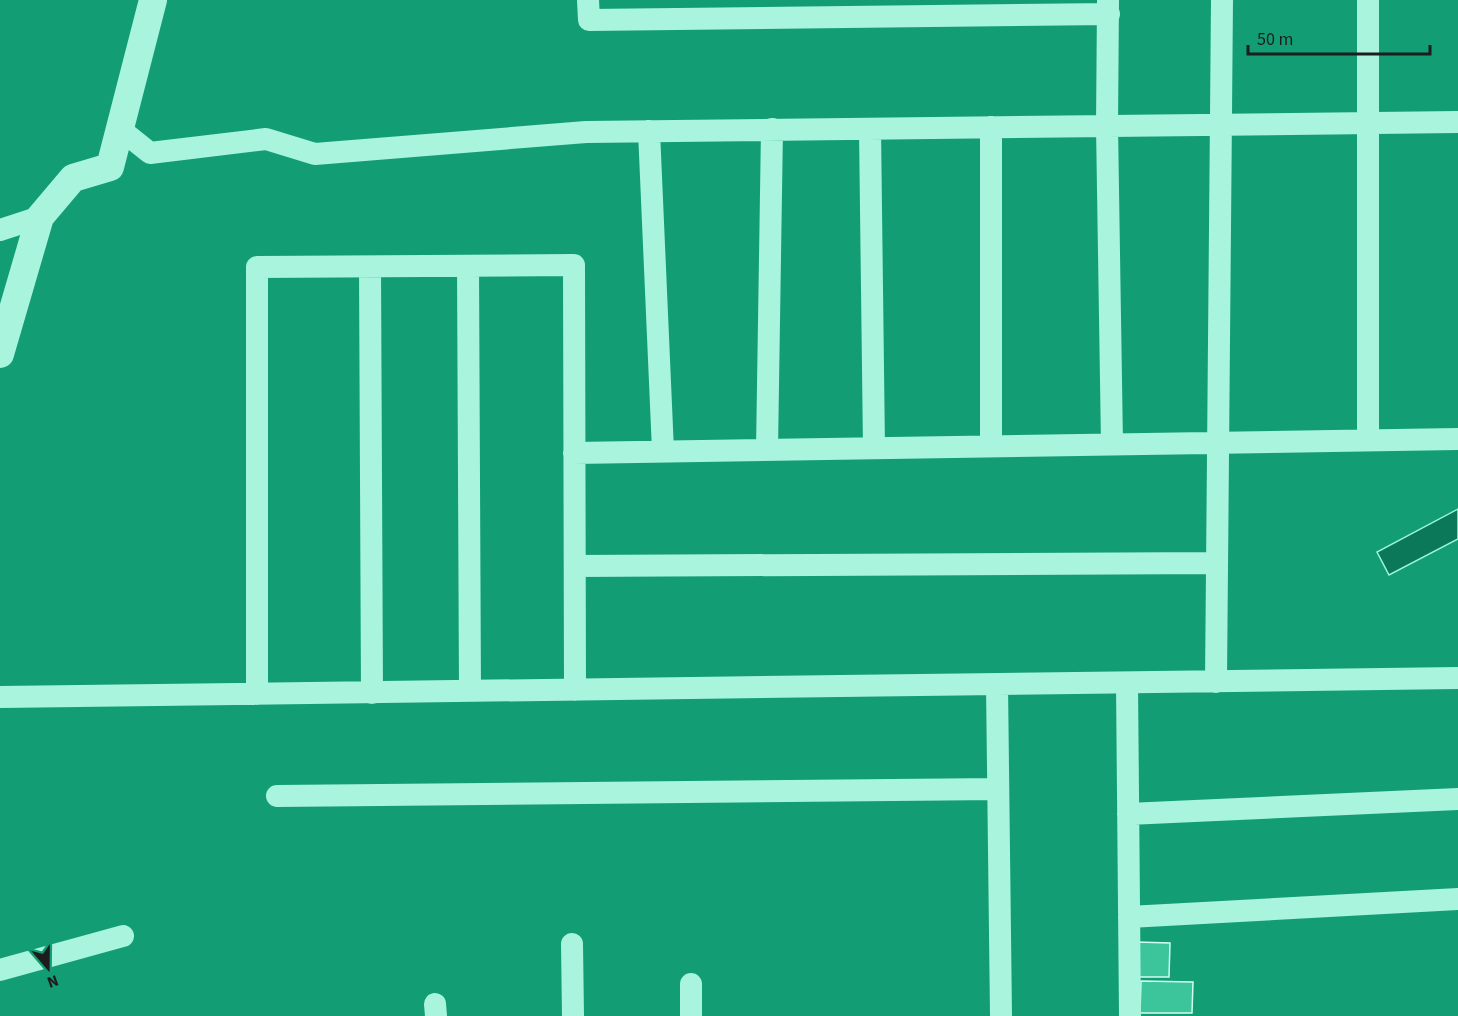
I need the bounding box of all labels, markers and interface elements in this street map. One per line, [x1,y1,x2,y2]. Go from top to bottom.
scale bar [1248,18,1430,56]
text: 50 m [1257,27,1293,52]
north arrow [18,938,78,998]
text: N [44,969,62,993]

